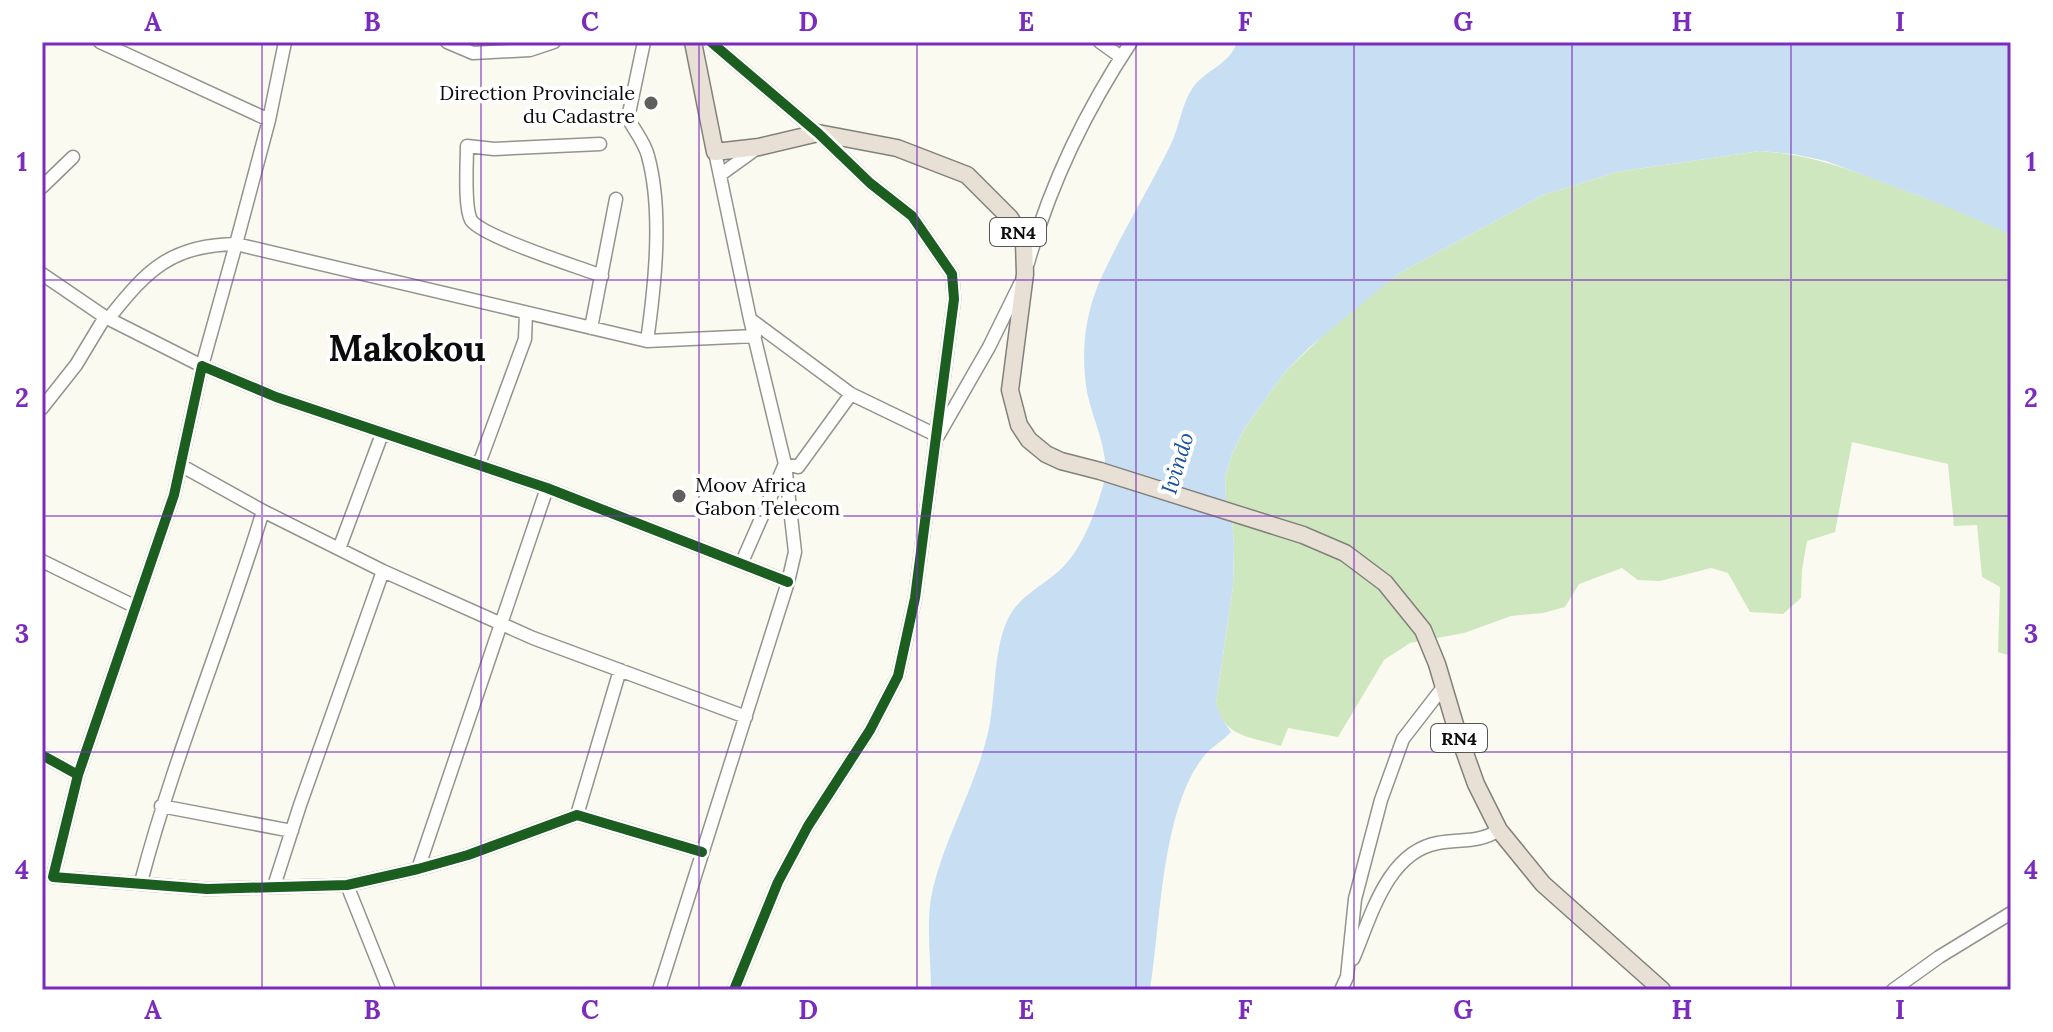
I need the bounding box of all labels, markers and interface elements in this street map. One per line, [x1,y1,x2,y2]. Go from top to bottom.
text: A [144,5,162,38]
text: B [363,5,381,38]
text: C [581,5,599,38]
text: D [798,5,818,38]
text: E [1018,5,1034,38]
text: F [1238,5,1253,38]
text: G [1453,5,1473,38]
text: H [1672,5,1692,38]
text: I [1895,5,1905,38]
place label: Direction Provinciale du Cadastre [439,80,635,128]
marker: Direction Provinciale du Cadastre [642,94,660,112]
text: 1 [17,145,27,178]
text: 1 [2026,145,2036,178]
road number: RN4 [990,218,1046,246]
district label: Makokou [328,325,486,371]
text: 2 [15,381,29,414]
text: 2 [2024,381,2038,414]
water label: Ivindo [1154,429,1200,497]
place label: Moov Africa Gabon Telecom [695,472,840,520]
marker: Moov Africa Gabon Telecom [670,487,688,505]
text: 3 [15,617,29,650]
text: 3 [2024,617,2038,650]
road number: RN4 [1431,724,1487,752]
text: 4 [15,853,29,886]
text: 4 [2024,853,2038,886]
text: A [144,993,162,1026]
text: B [363,993,381,1026]
text: C [581,993,599,1026]
text: D [798,993,818,1026]
text: E [1018,993,1034,1026]
text: F [1238,993,1253,1026]
text: G [1453,993,1473,1026]
text: H [1672,993,1692,1026]
text: I [1895,993,1905,1026]

